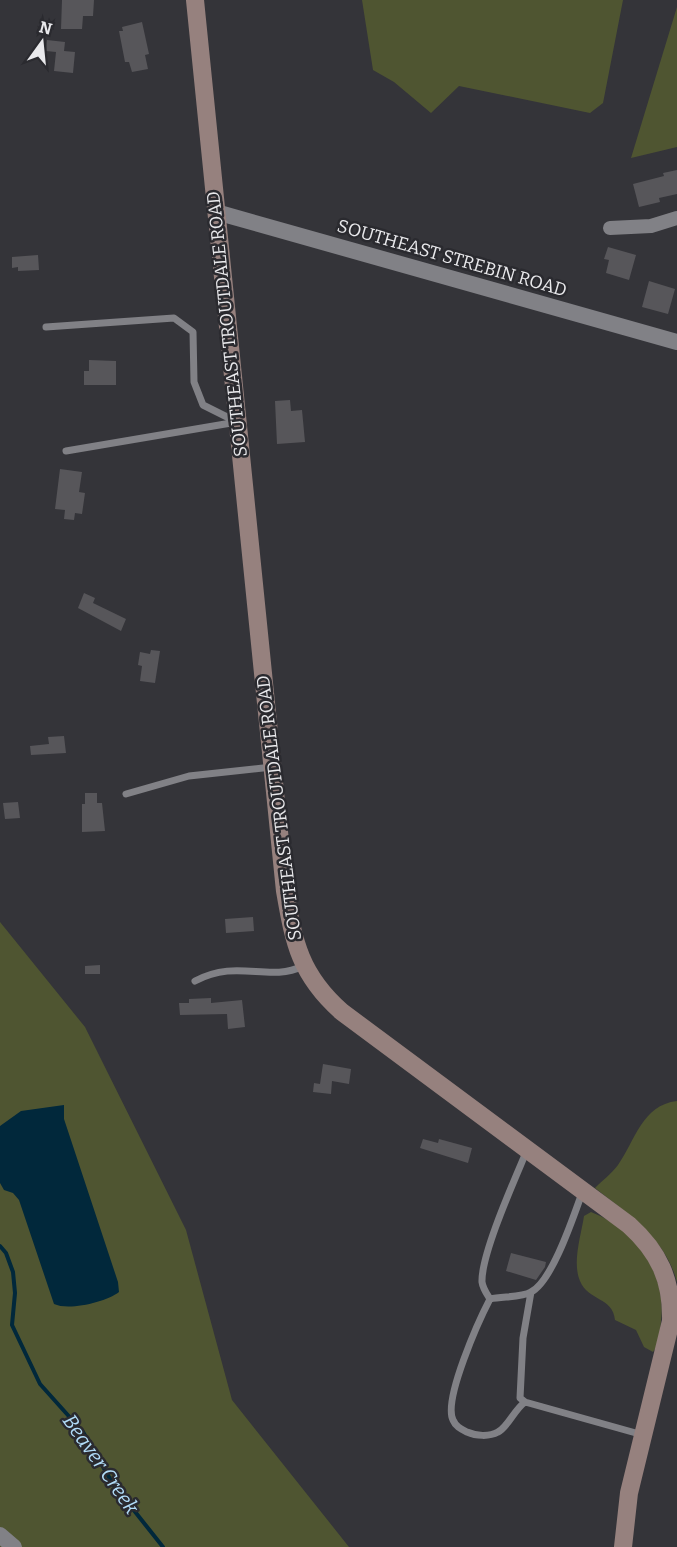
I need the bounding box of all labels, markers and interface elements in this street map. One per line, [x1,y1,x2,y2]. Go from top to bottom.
north arrow [12,12,72,72]
text: N [37,17,54,39]
street label: SOUTHEAST TROUTDALE ROAD [202,190,252,458]
street label: SOUTHEAST STREBIN ROAD [335,215,569,301]
street label: SOUTHEAST TROUTDALE ROAD [252,674,306,942]
water label: Beaver Creek [58,1410,144,1519]

